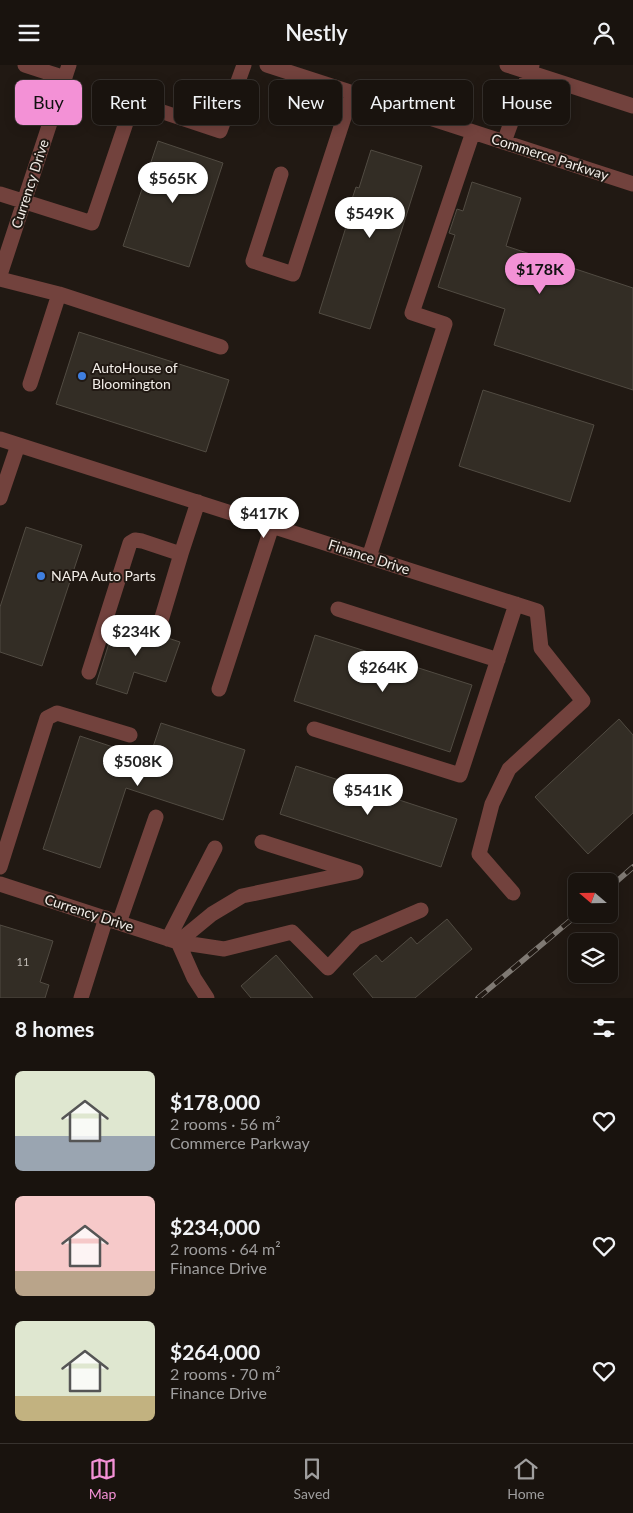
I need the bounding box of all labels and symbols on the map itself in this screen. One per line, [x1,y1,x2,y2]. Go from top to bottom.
street label: Commerce Parkway [489,130,612,184]
street label: Currency Drive [7,137,52,231]
pin: $565K [138,161,208,204]
pin: $549K [335,197,405,239]
pin: $178K [505,253,575,295]
place label: AutoHouse of Bloomington [92,359,178,392]
marker: AutoHouse of Bloomington [76,370,88,382]
pin: $417K [229,497,299,539]
street label: Finance Drive [326,535,412,578]
place label: NAPA Auto Parts [51,567,156,584]
marker: NAPA Auto Parts [35,570,47,582]
pin: $234K [101,615,171,657]
pin: $264K [348,651,418,693]
pin: $508K [103,745,173,787]
pin: $541K [333,773,403,816]
north arrow [568,873,618,923]
street label: Currency Drive [42,890,136,935]
house number: 11 [17,955,29,968]

